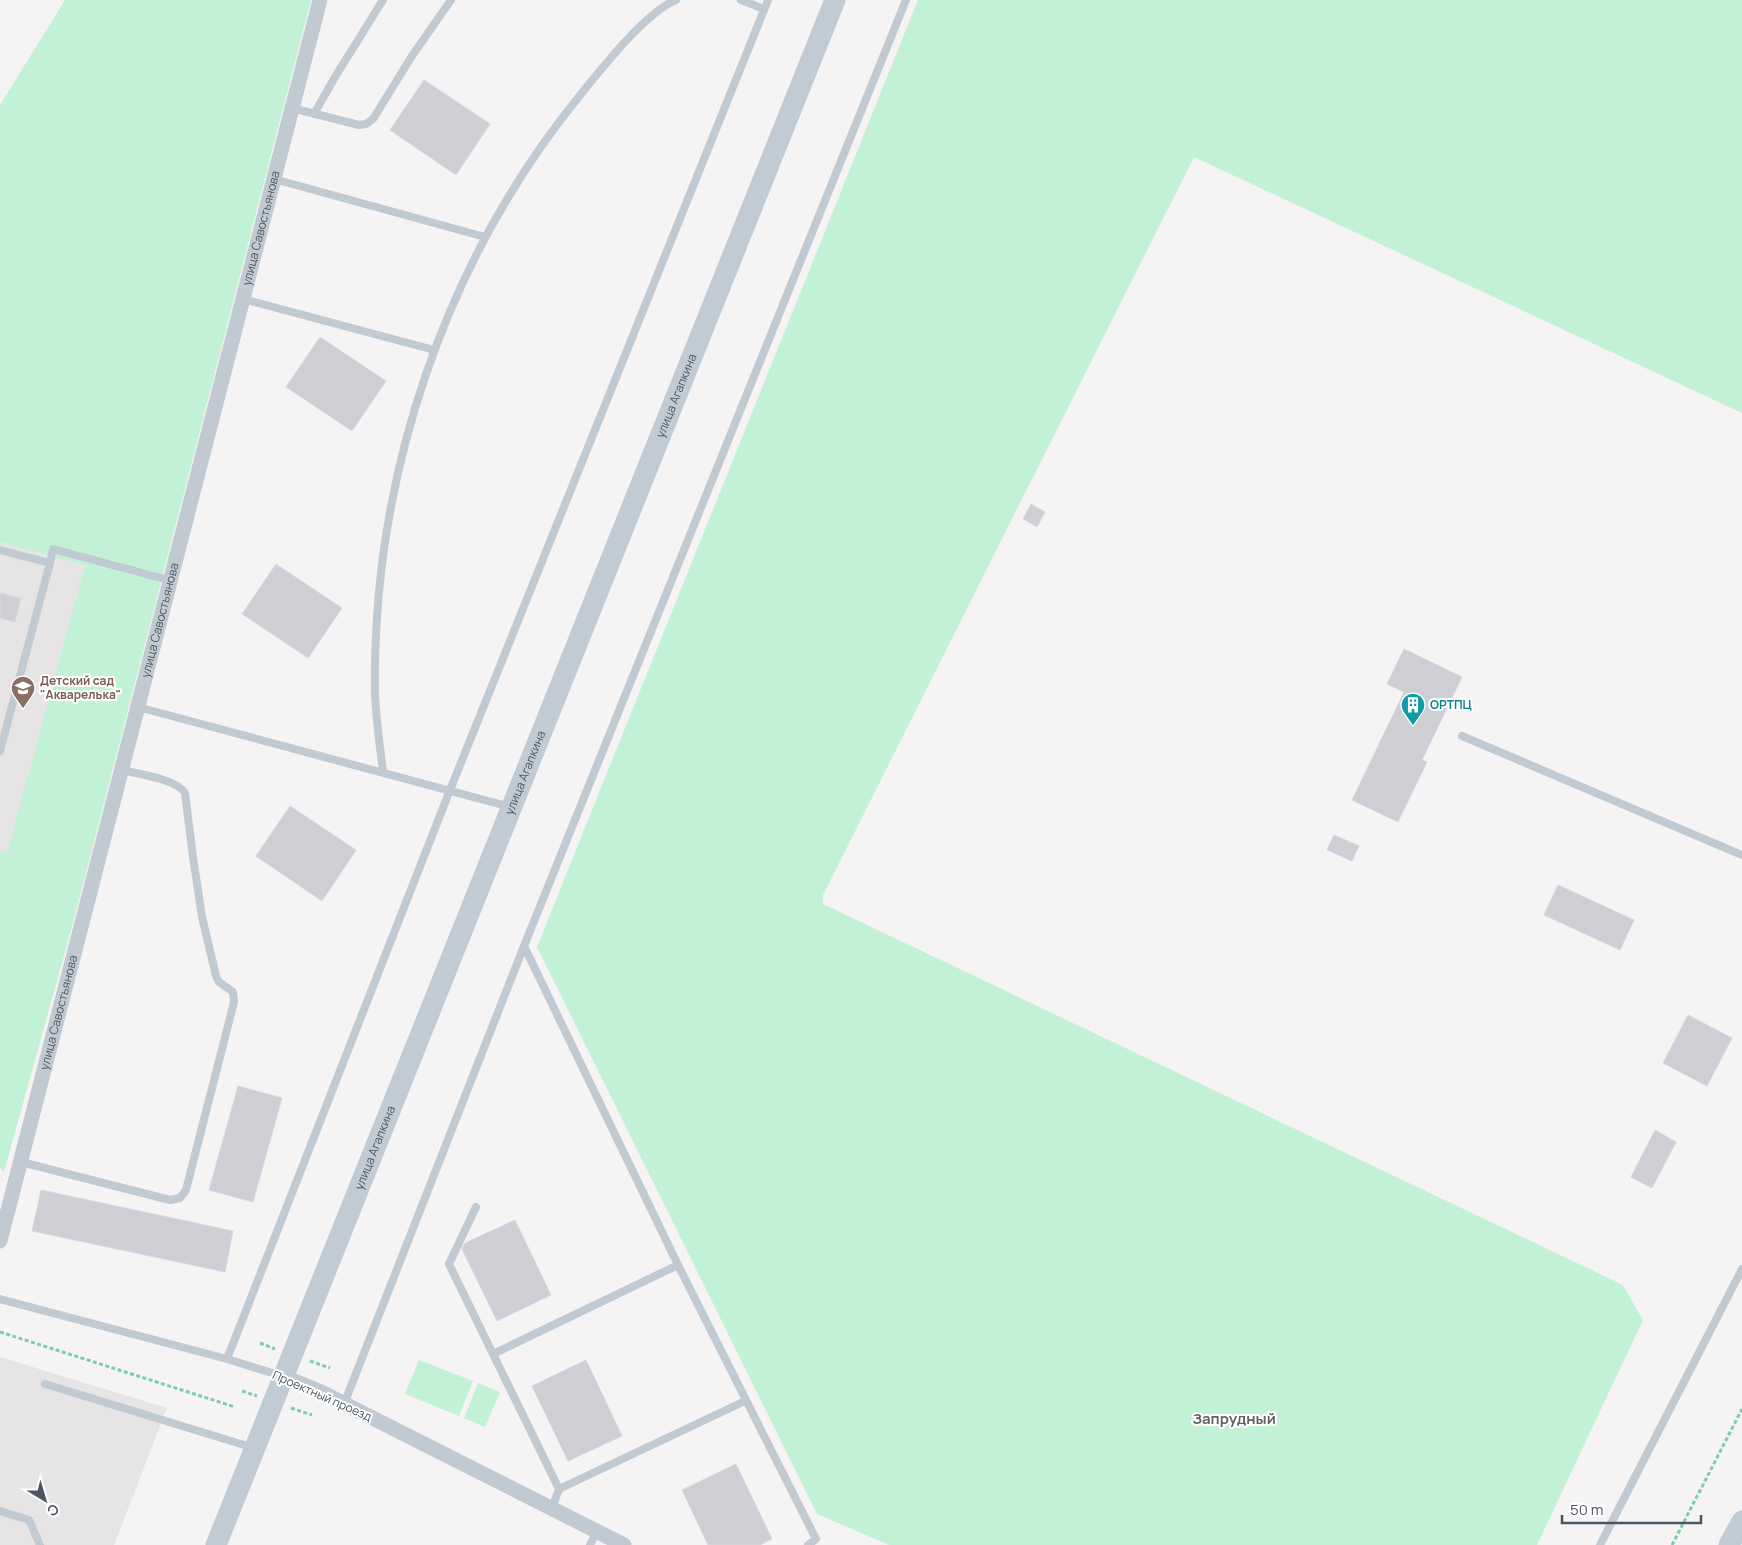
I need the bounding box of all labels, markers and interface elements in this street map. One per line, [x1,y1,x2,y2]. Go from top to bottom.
street label: улица Савостьянова [238,169,284,287]
street label: улица Агапкина [651,351,700,440]
street label: улица Савостьянова [137,561,183,679]
place label: Детский сад "Акварелька" [40,672,121,703]
school or university icon: Детский сад "Акварелька" [10,675,36,709]
building icon: ОРТПЦ [1400,692,1426,726]
place label: ОРТПЦ [1430,696,1472,713]
street label: улица Агапкина [500,728,549,817]
street label: улица Савостьянова [35,953,81,1072]
street label: улица Агапкина [350,1103,399,1192]
street label: Проектный проезд [270,1366,375,1425]
district label: Запрудный [1192,1408,1276,1429]
north arrow [20,1475,70,1525]
scale bar [1562,1492,1701,1524]
text: 50 m [1570,1499,1604,1520]
text: С [43,1500,63,1521]

